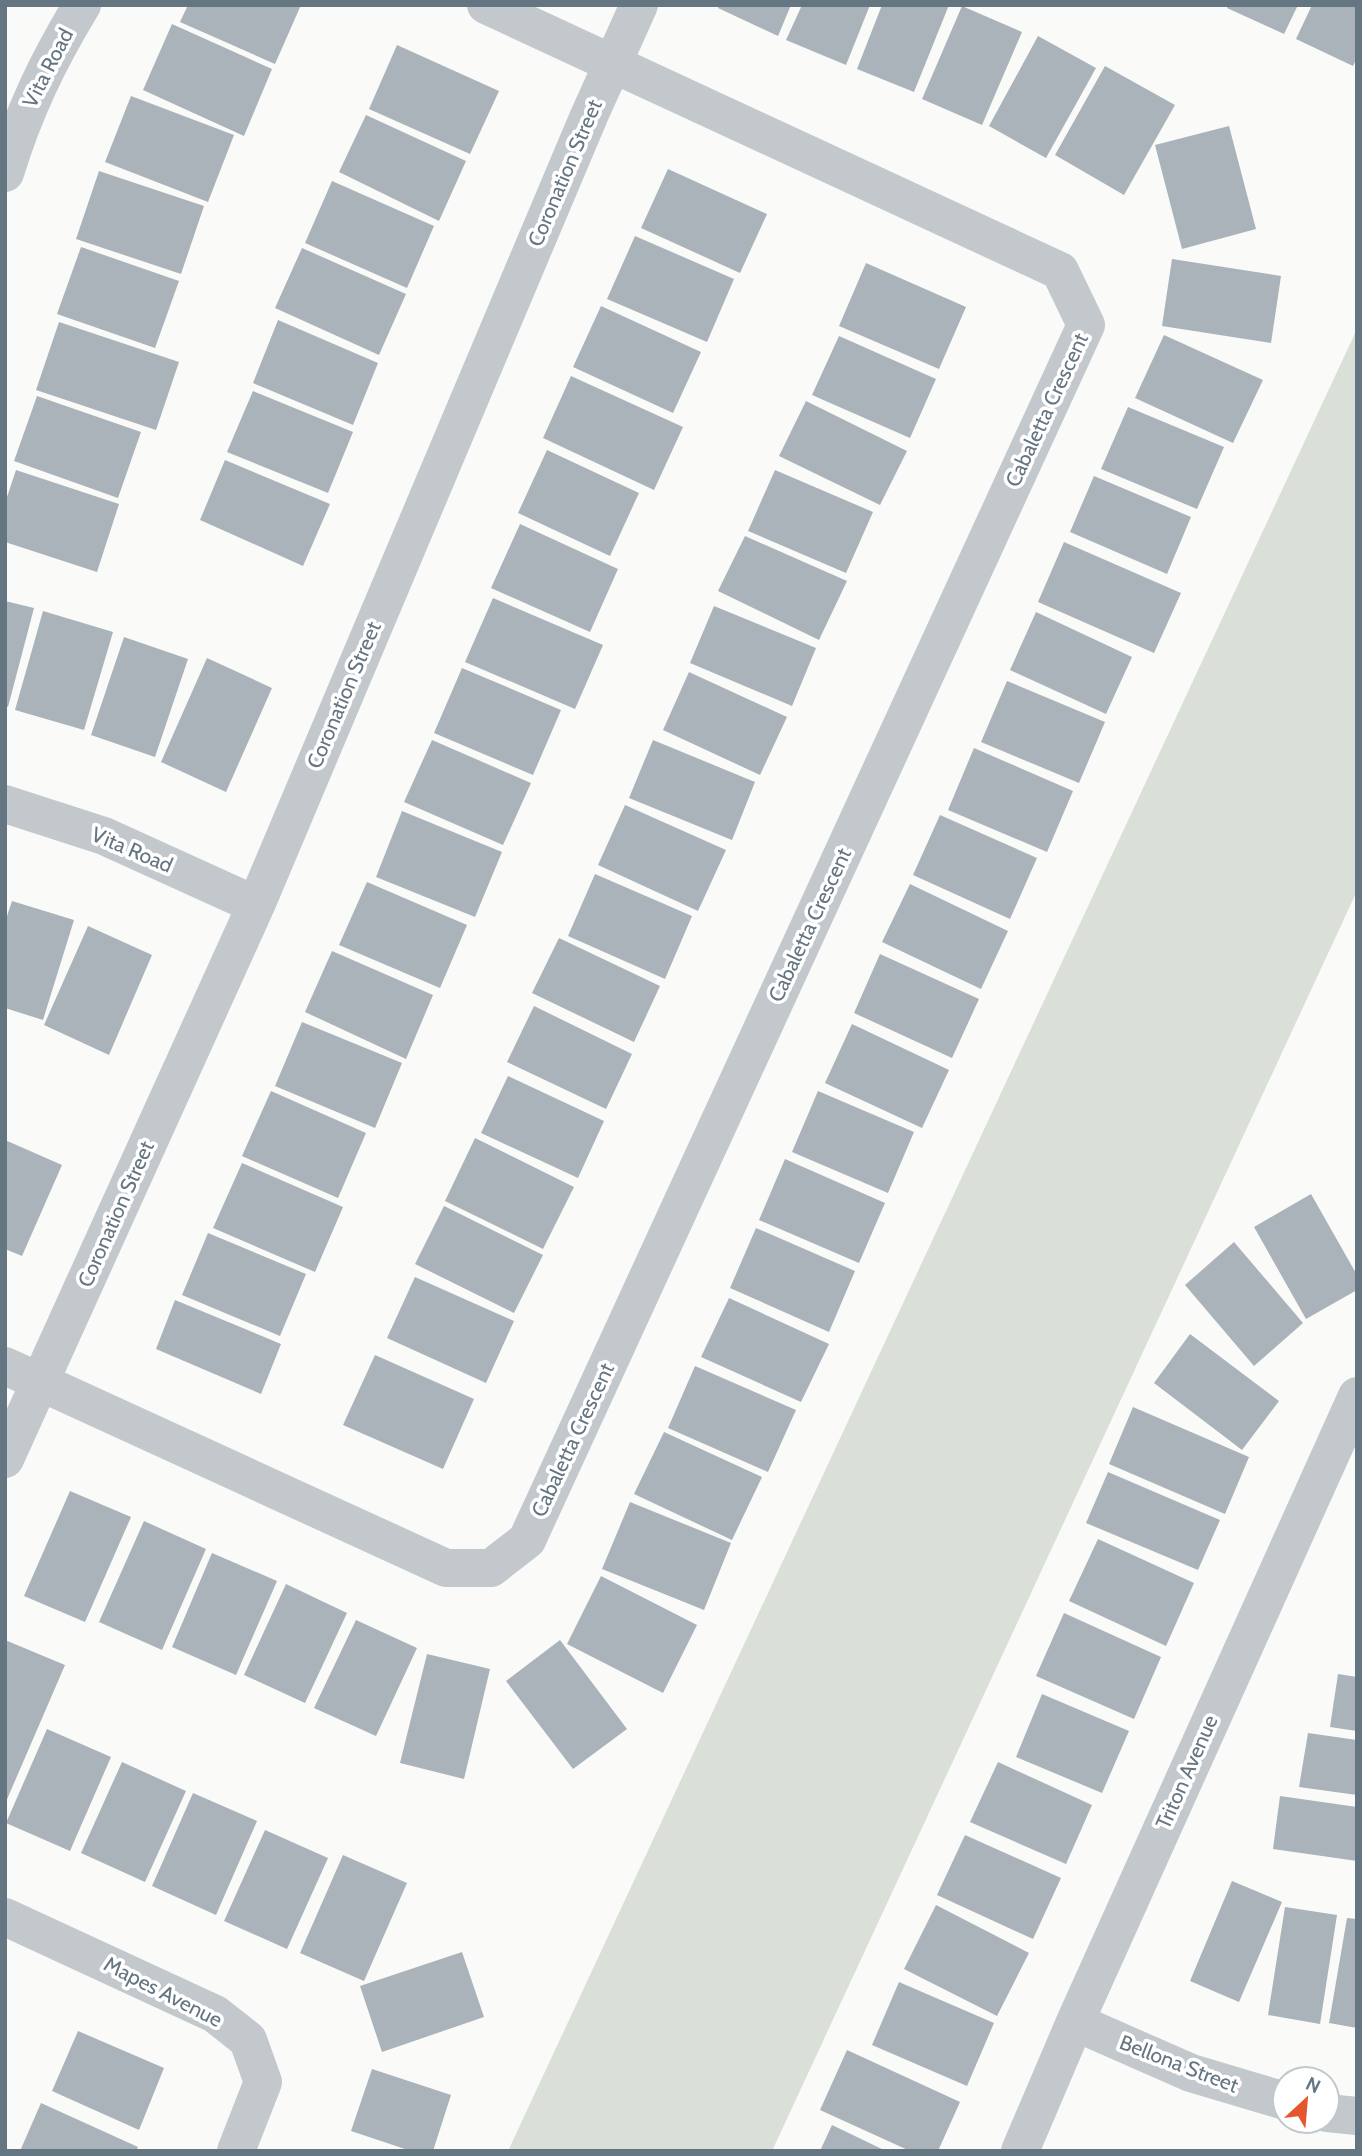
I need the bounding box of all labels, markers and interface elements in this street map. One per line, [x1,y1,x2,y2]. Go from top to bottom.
street label: Vita Road [17,24,78,112]
street label: Coronation Street [522,96,607,250]
street label: Cabaletta Crescent [1000,329,1093,491]
street label: Coronation Street [301,618,386,772]
street label: Vita Road [88,821,176,878]
street label: Cabaletta Crescent [763,844,856,1006]
street label: Coronation Street [72,1137,159,1291]
street label: Cabaletta Crescent [526,1359,619,1521]
street label: Triton Avenue [1150,1711,1223,1833]
street label: Mapes Avenue [100,1951,227,2032]
street label: Bellona Street [1116,2029,1242,2098]
north arrow [1271,2065,1341,2135]
text: N [1302,2072,1324,2098]

